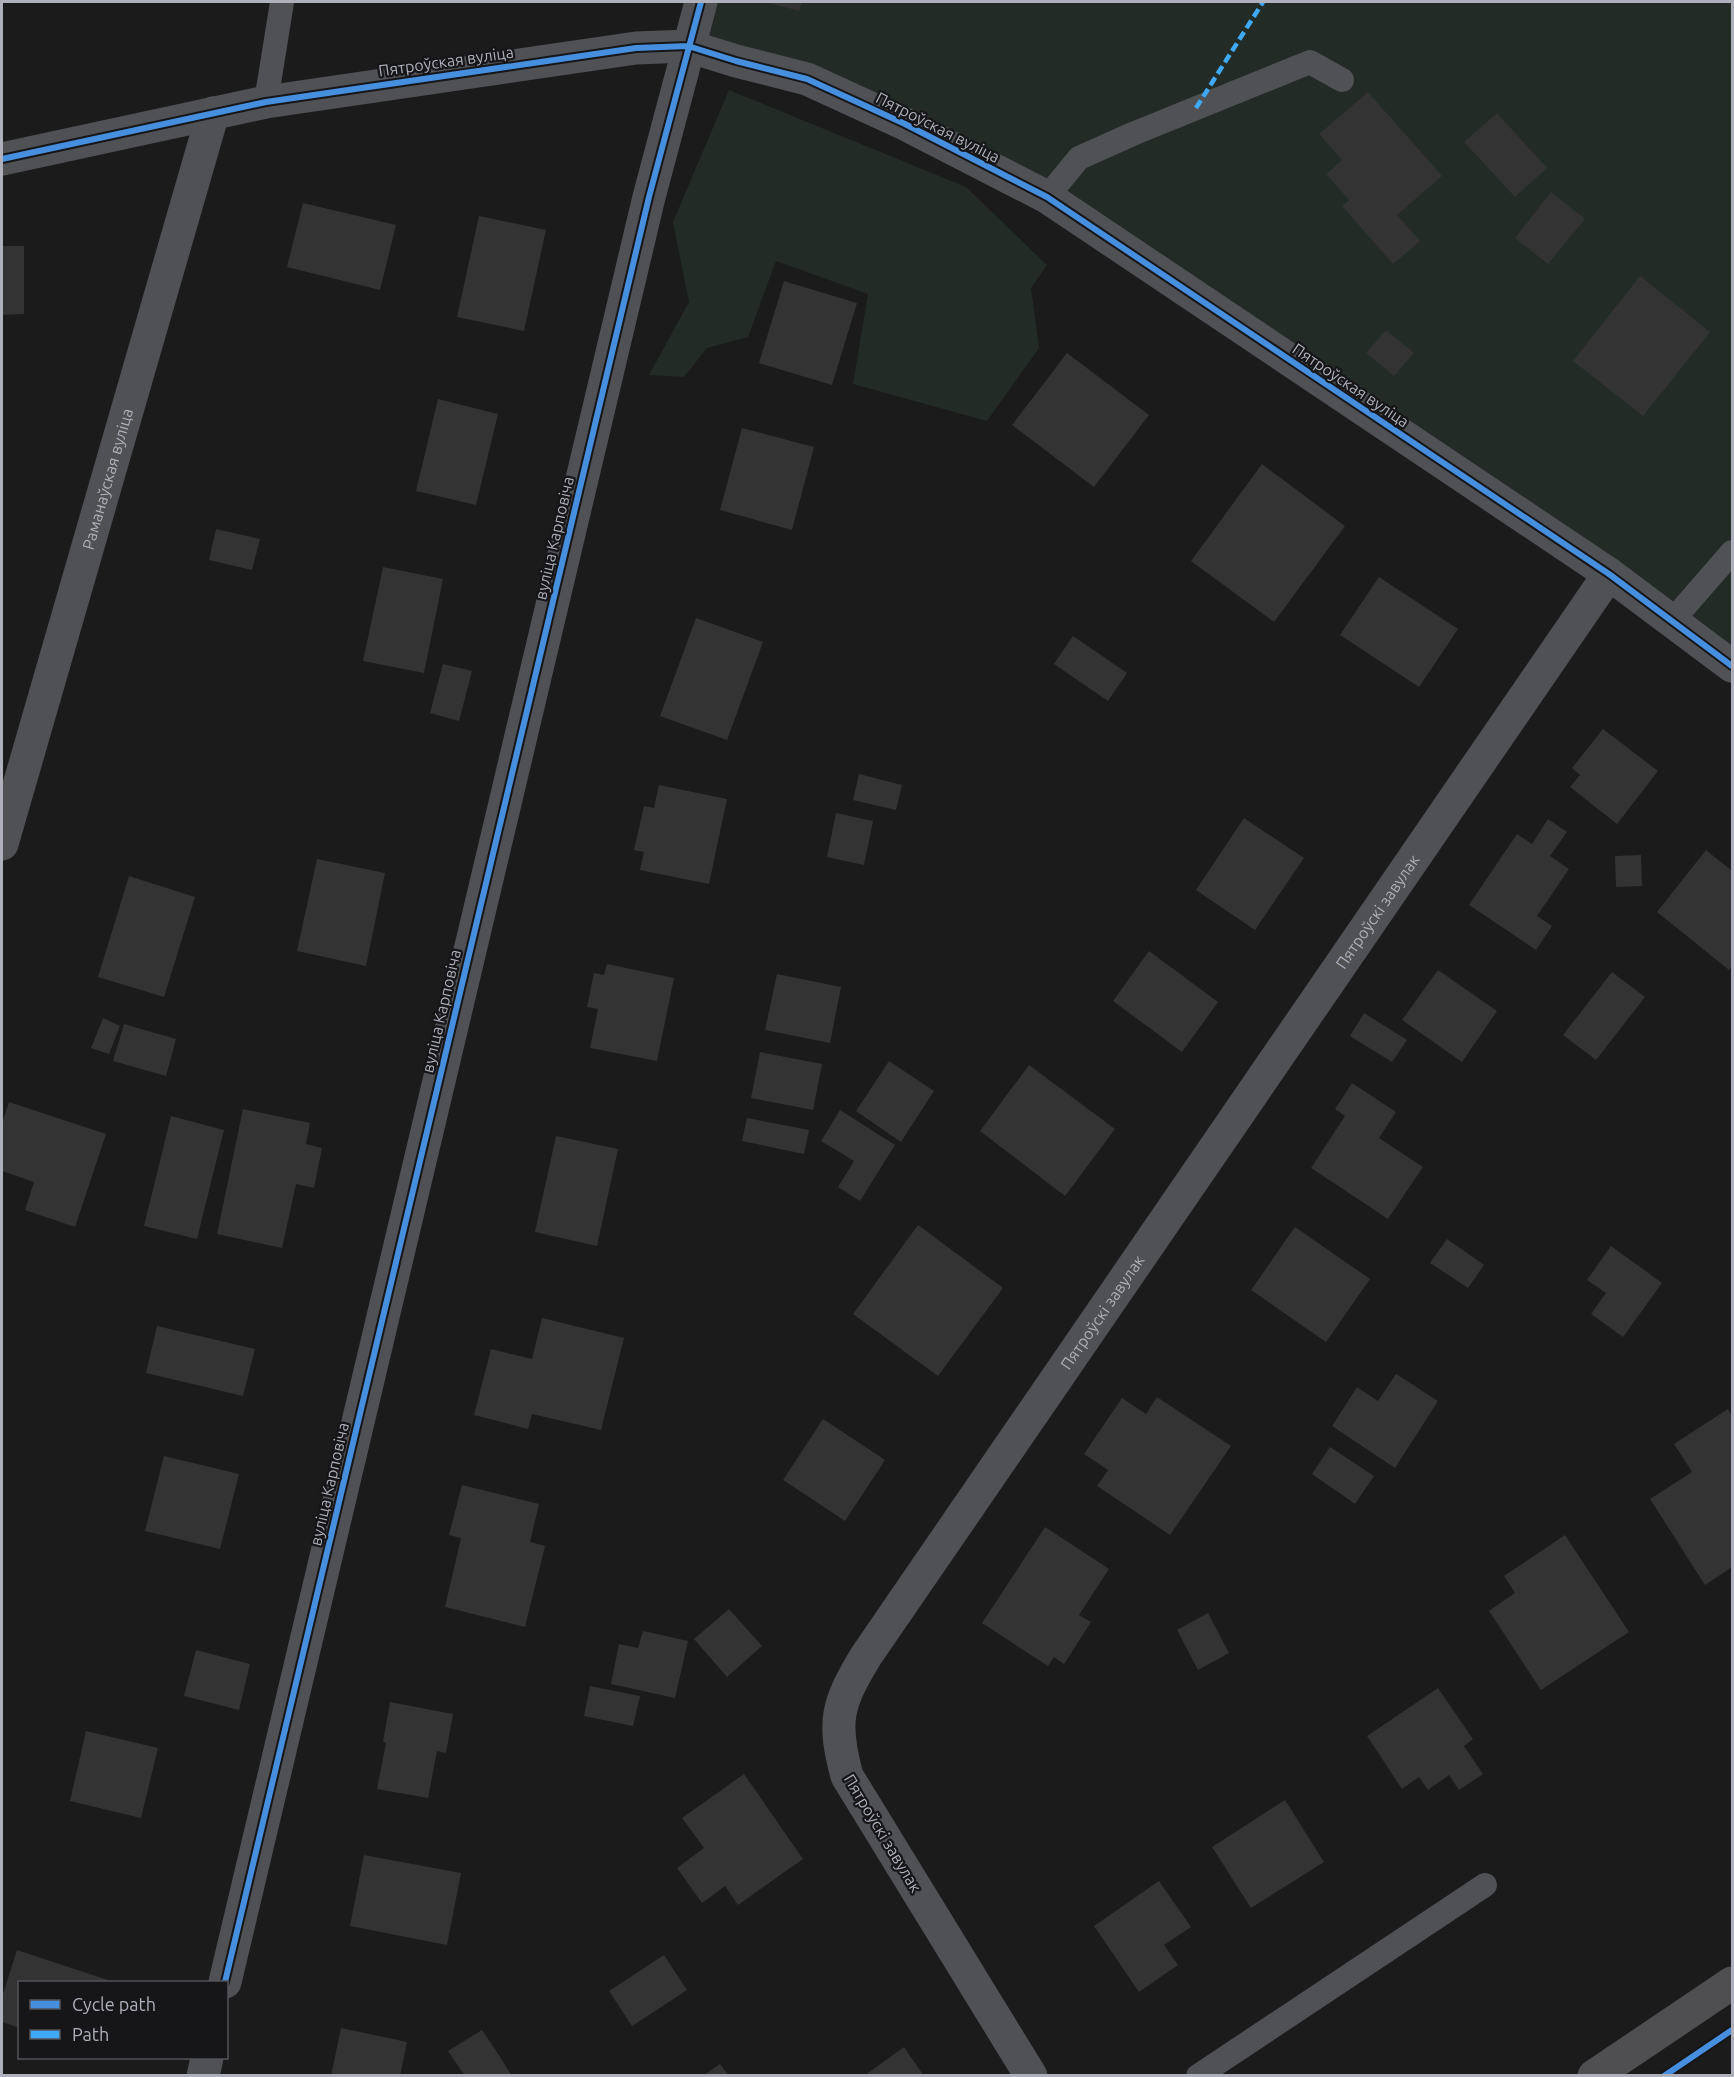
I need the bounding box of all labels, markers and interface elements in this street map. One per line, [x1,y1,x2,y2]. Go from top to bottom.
street label: Пятроўская вуліца [377,43,515,79]
street label: Пятроўская вуліца [873,88,1003,166]
street label: Пятроўская вуліца [1289,339,1413,431]
street label: Раманаўская вуліца [78,406,136,552]
street label: вуліца Карповіча [531,475,577,601]
street label: Пятроўскі завулак [1332,851,1423,972]
street label: вуліца Карповіча [418,948,464,1074]
street label: Пятроўскі завулак [1057,1251,1148,1373]
street label: вуліца Карповіча [306,1421,352,1547]
street label: Пятроўскі завулак [841,1771,925,1895]
legend [18,1981,228,2059]
text: Cycle path [72,1994,156,2014]
text: Path [72,2024,109,2044]

